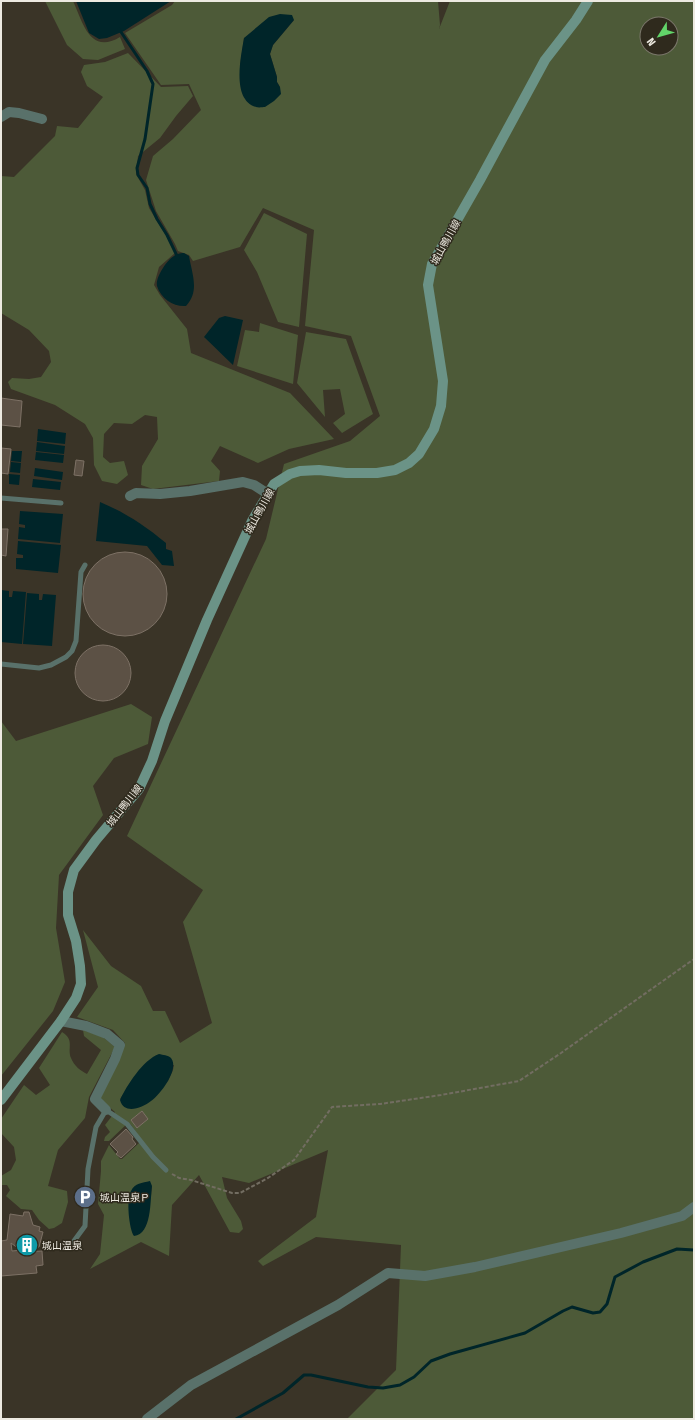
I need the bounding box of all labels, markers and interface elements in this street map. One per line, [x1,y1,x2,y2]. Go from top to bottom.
north arrow [639,16,679,56]
text: N [644,35,659,48]
street label: 城山鴨川線 [429,218,463,267]
street label: 城山鴨川線 [243,487,277,536]
street label: 城山鴨川線 [105,782,145,829]
parking icon: 城山温泉Ｐ [72,1184,98,1210]
place label: 城山温泉Ｐ [100,1192,150,1204]
building icon: 城山温泉 [14,1232,40,1258]
place label: 城山温泉 [42,1240,83,1252]

